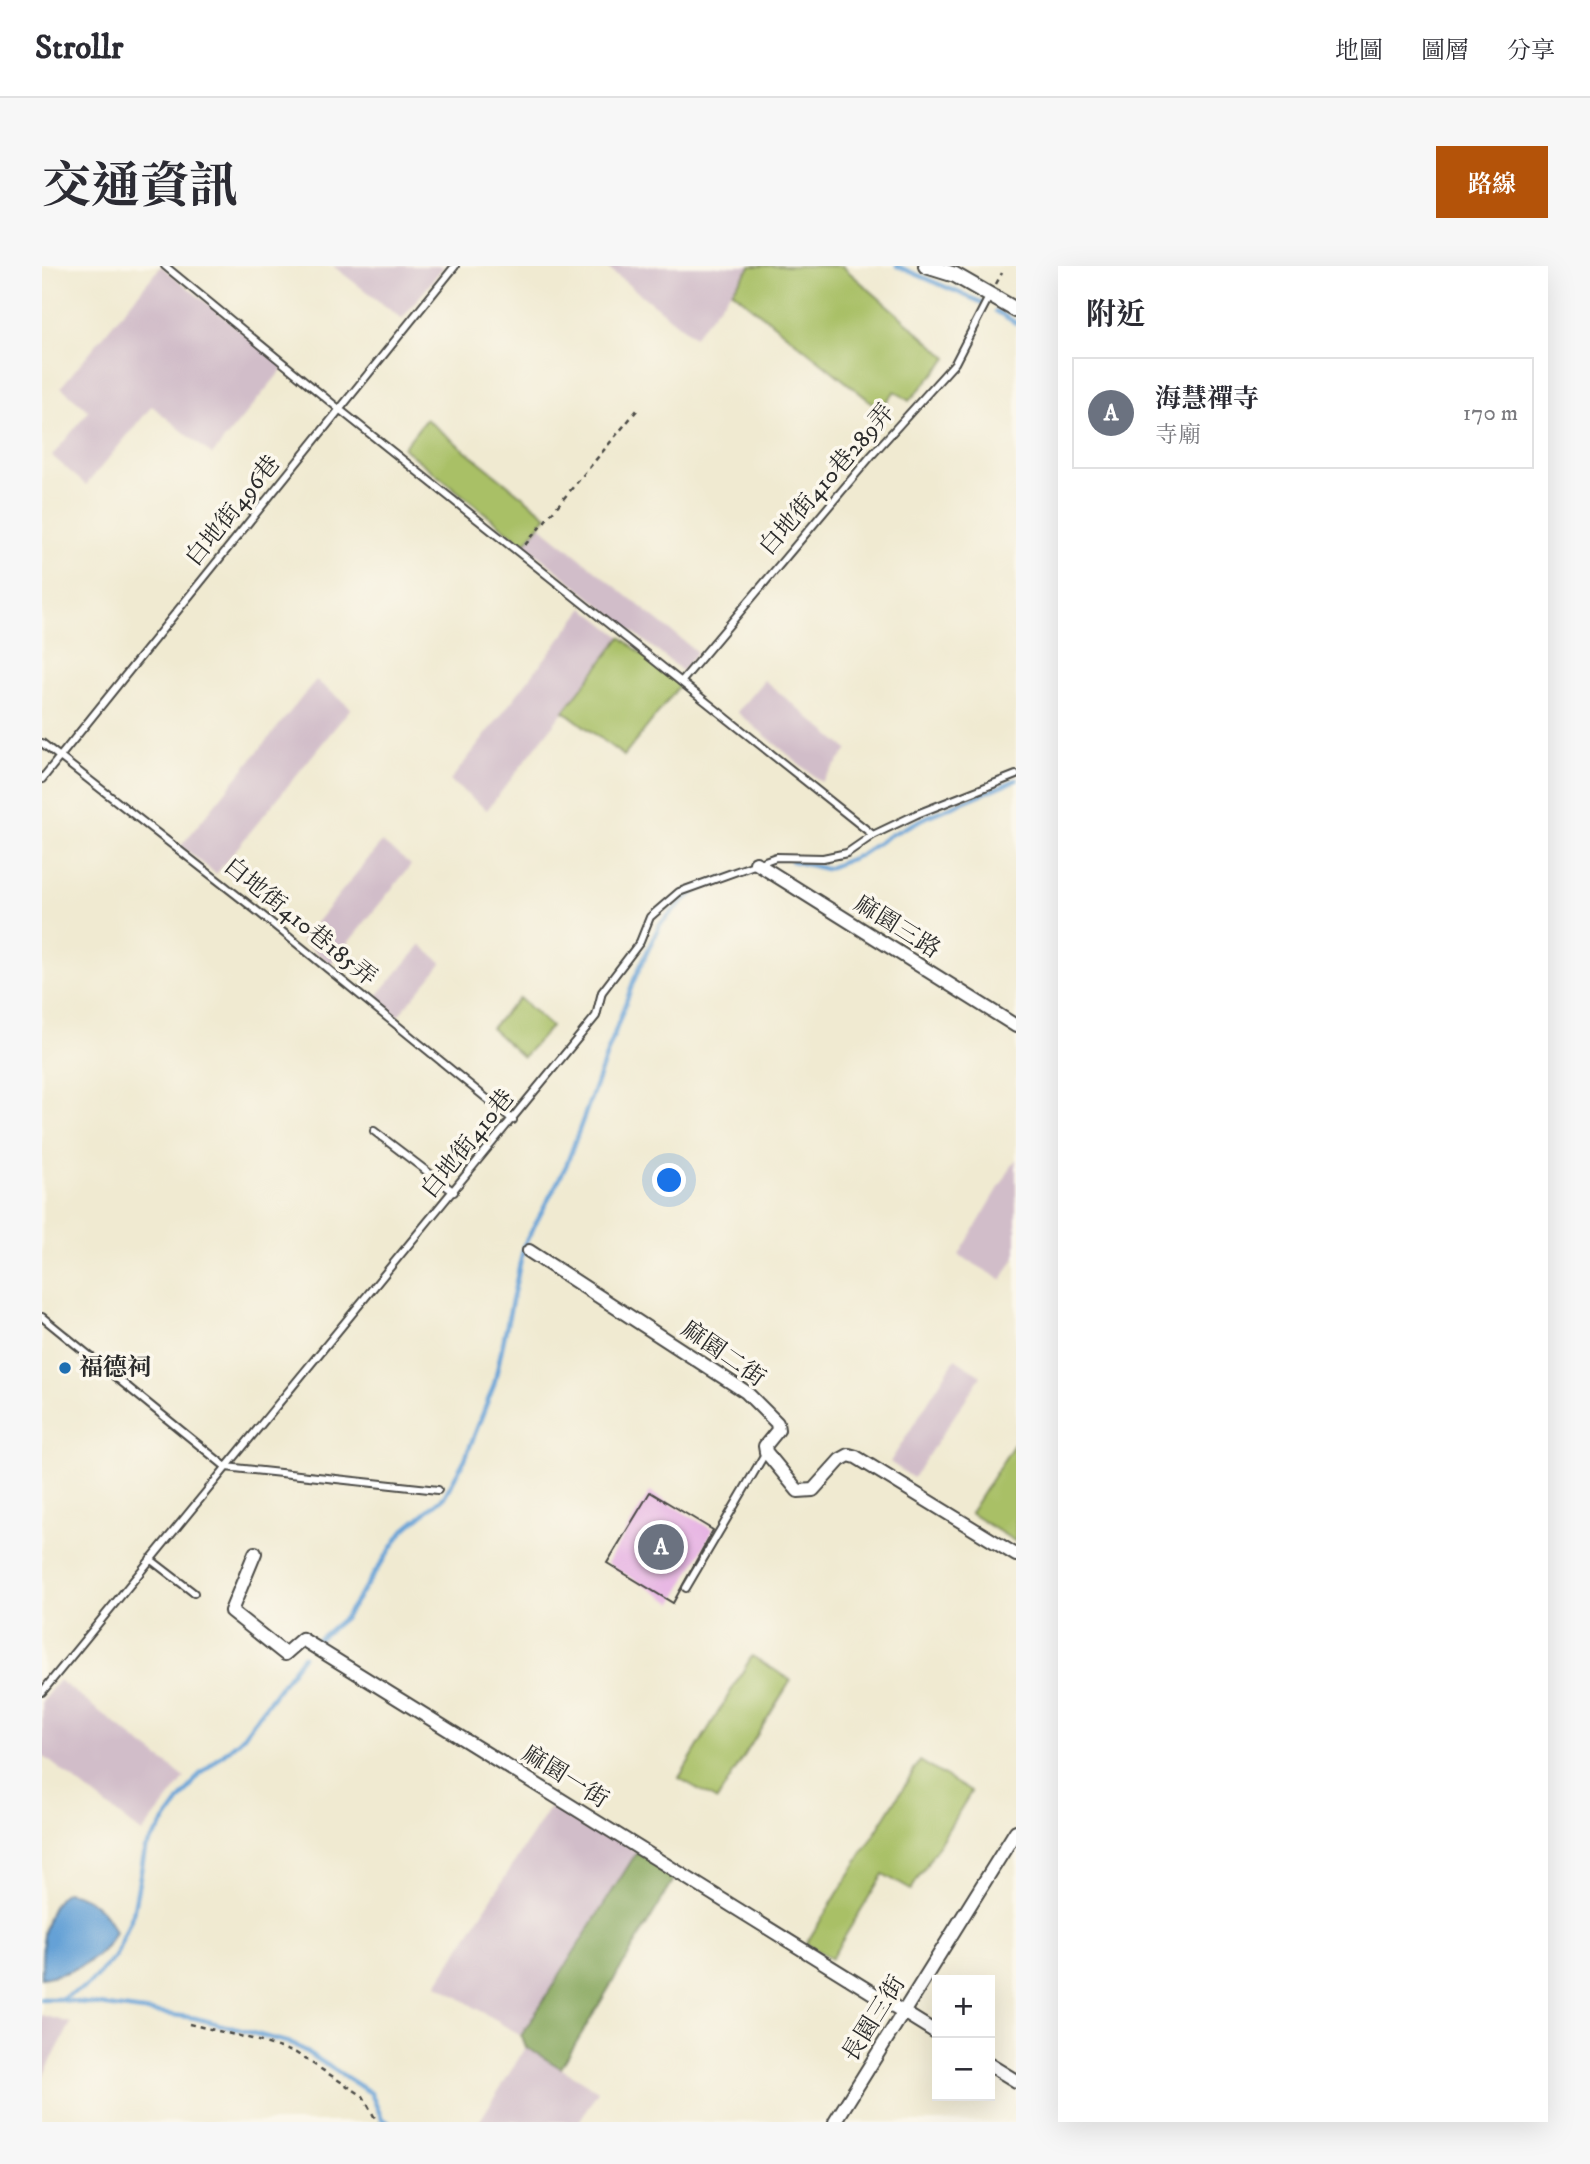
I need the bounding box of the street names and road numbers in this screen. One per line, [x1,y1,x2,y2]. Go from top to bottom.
street label: 白地街410巷289弄 [753,398,901,562]
street label: 白地街496巷 [179,449,287,573]
street label: 白地街410巷185弄 [217,851,383,993]
street label: 麻園三路 [848,889,946,965]
street label: 白地街410巷 [415,1083,521,1205]
street label: 麻園二街 [675,1314,771,1394]
street label: 麻園一街 [516,1739,614,1815]
street label: 長園三街 [836,1970,912,2068]

